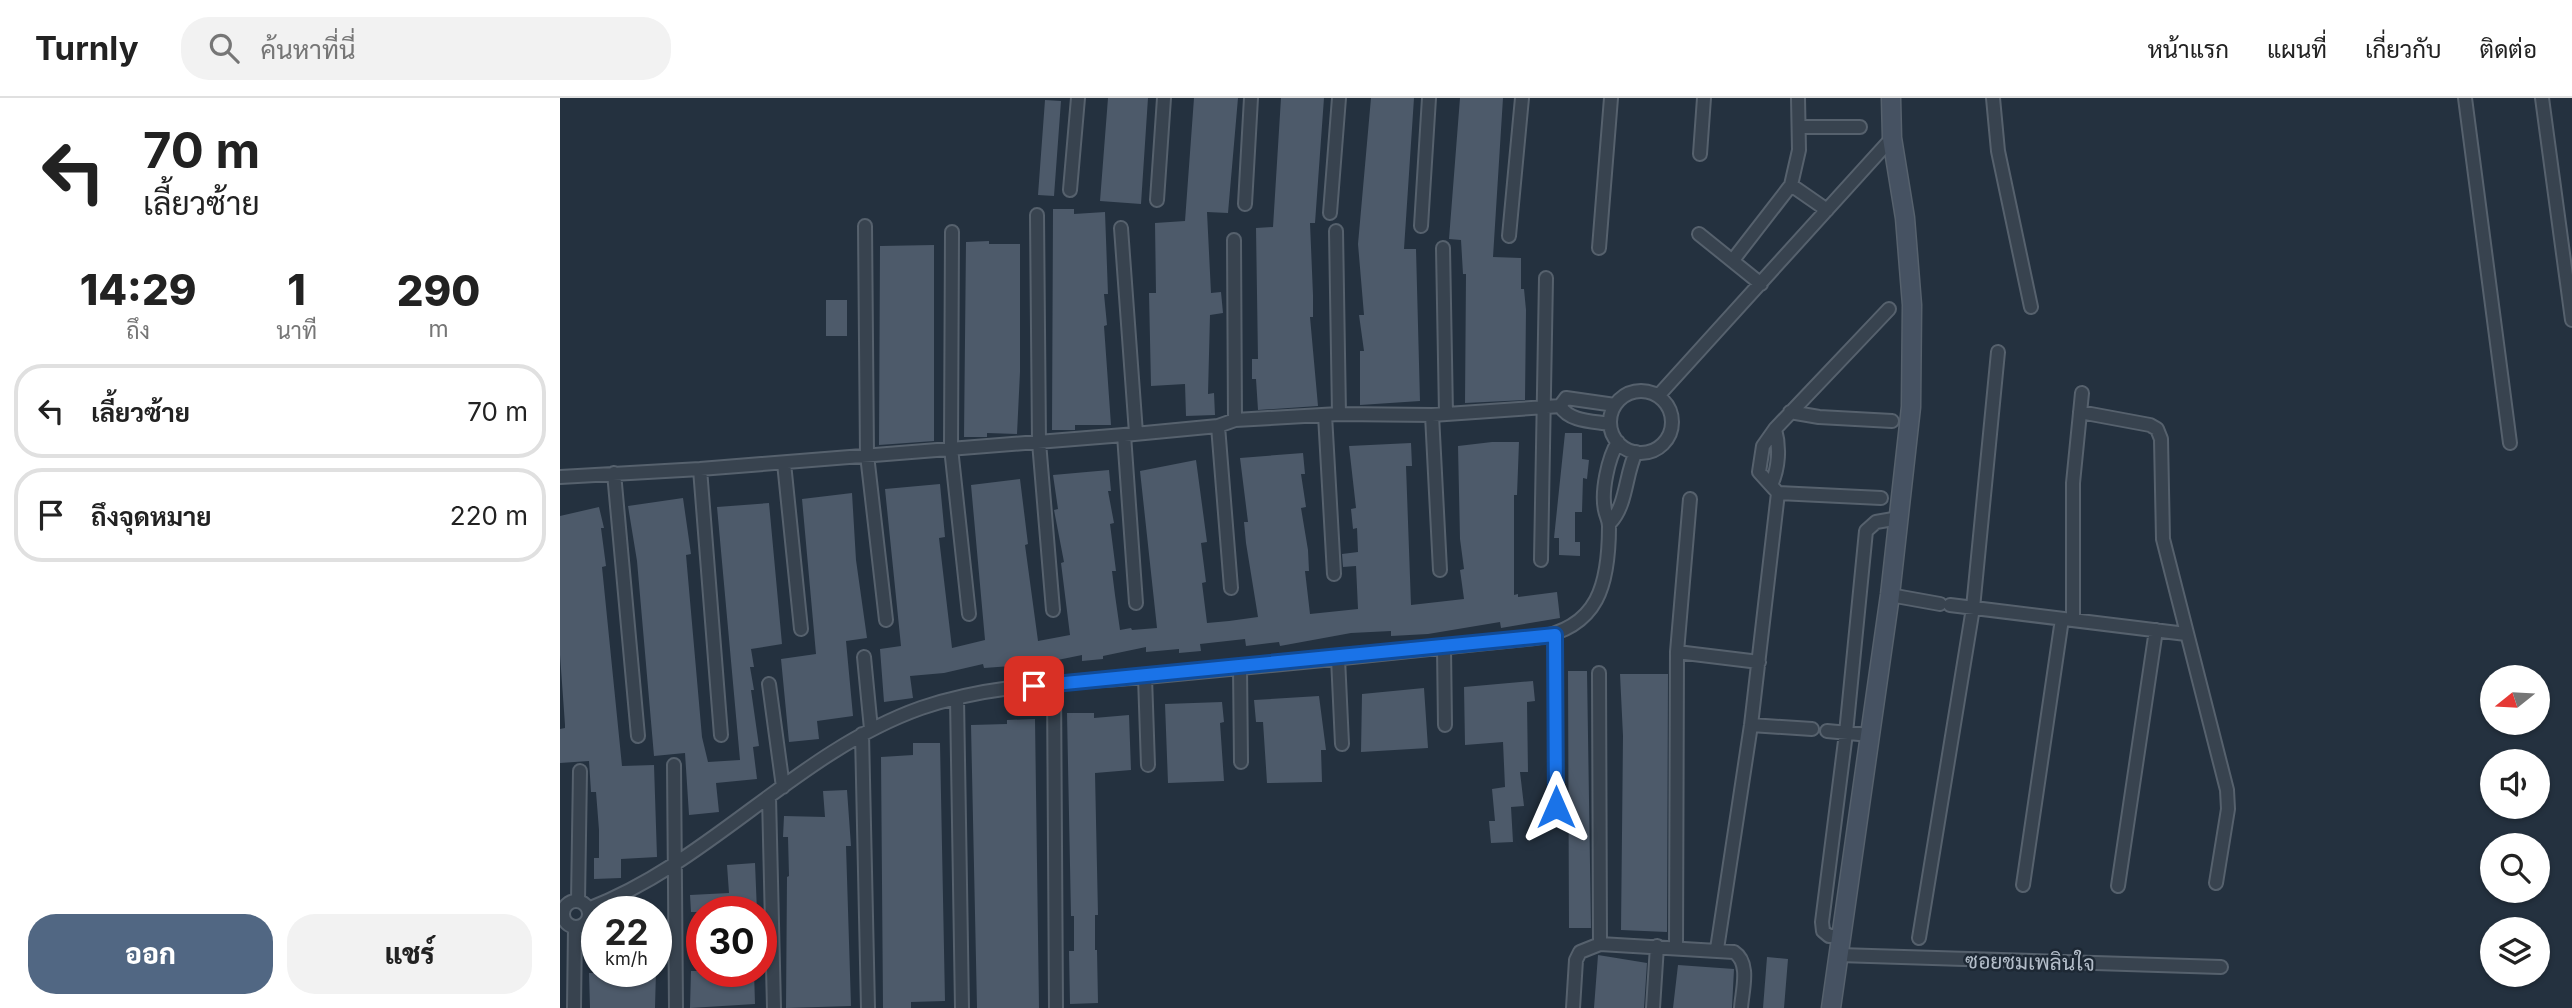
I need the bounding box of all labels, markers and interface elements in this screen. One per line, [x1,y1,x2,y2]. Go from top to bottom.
search box [181,17,671,80]
text: Turnly [35,28,139,68]
icon: search [205,29,243,67]
text: ค้นหาที่นี่ [261,34,356,65]
text: หน้าแรก [2148,35,2229,64]
text: แผนที่ [2267,35,2327,64]
text: เกี่ยวกับ [2365,35,2442,64]
text: ติดต่อ [2480,35,2537,64]
text: 70 m [143,121,260,180]
icon: left [28,126,119,217]
text: เลี้ยวซ้าย [143,184,260,223]
text: 14:29 [80,264,196,315]
text: 1 [287,264,306,315]
text: 290 [397,265,480,316]
text: m [428,315,449,343]
text: ถึง [126,317,150,345]
text: นาที [276,317,317,345]
icon: left [32,392,70,430]
text: 70 m [467,396,528,427]
text: เลี้ยวซ้าย [91,397,190,428]
icon: arrive [32,496,70,534]
text: 220 m [450,500,528,531]
text: ถึงจุดหมาย [91,501,212,532]
pin [1004,656,1064,716]
north arrow [2480,665,2550,735]
map controls [2480,665,2550,987]
icon: arrive [1015,667,1053,705]
button: sound [2480,749,2550,819]
position arrow [1519,770,1593,844]
button: search [2480,833,2550,903]
speed limit sign: 30 [686,896,777,987]
text: 22 [604,911,649,953]
button: ออก [28,914,273,994]
button: แชร์ [287,914,532,994]
button: layers [2480,917,2550,987]
text: km/h [605,948,648,969]
street label: ซอยชมเพลินใจ [1965,948,2095,976]

